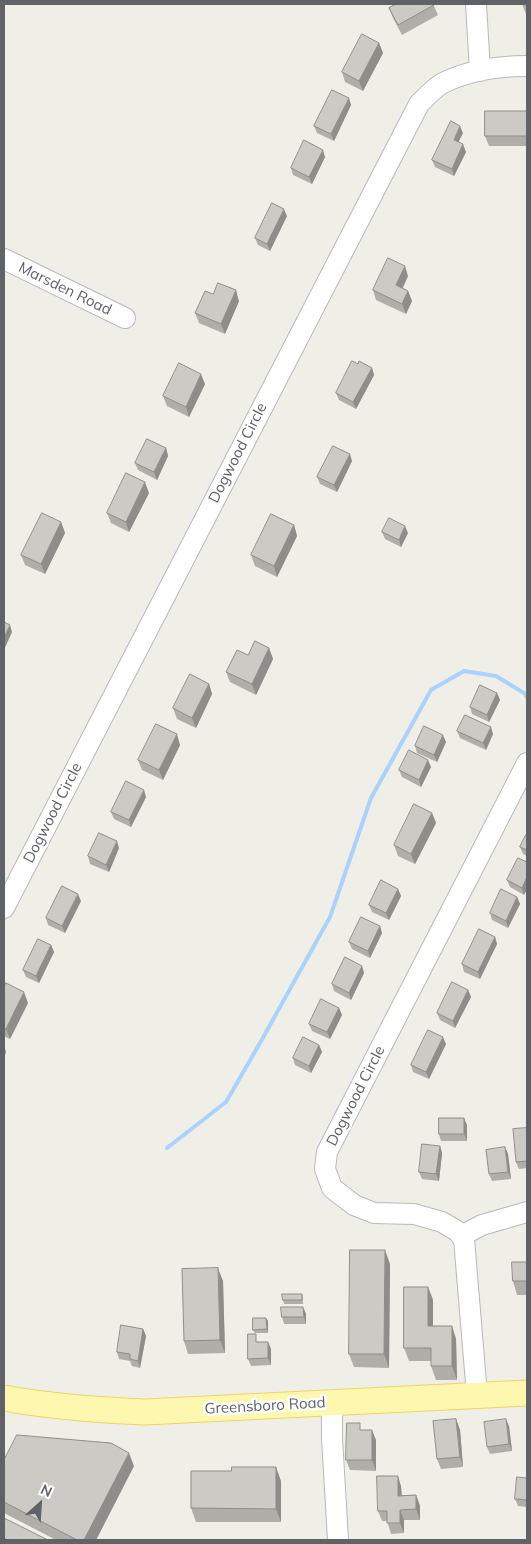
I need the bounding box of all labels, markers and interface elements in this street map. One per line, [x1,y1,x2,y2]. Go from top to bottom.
street label: Marsden Road [16,259,114,319]
street label: Dogwood Circle [205,400,271,506]
street label: Dogwood Circle [20,760,86,866]
street label: Dogwood Circle [323,1043,389,1149]
street label: Greensboro Road [204,1394,326,1418]
north arrow [15,1479,65,1529]
text: N [38,1480,55,1501]

